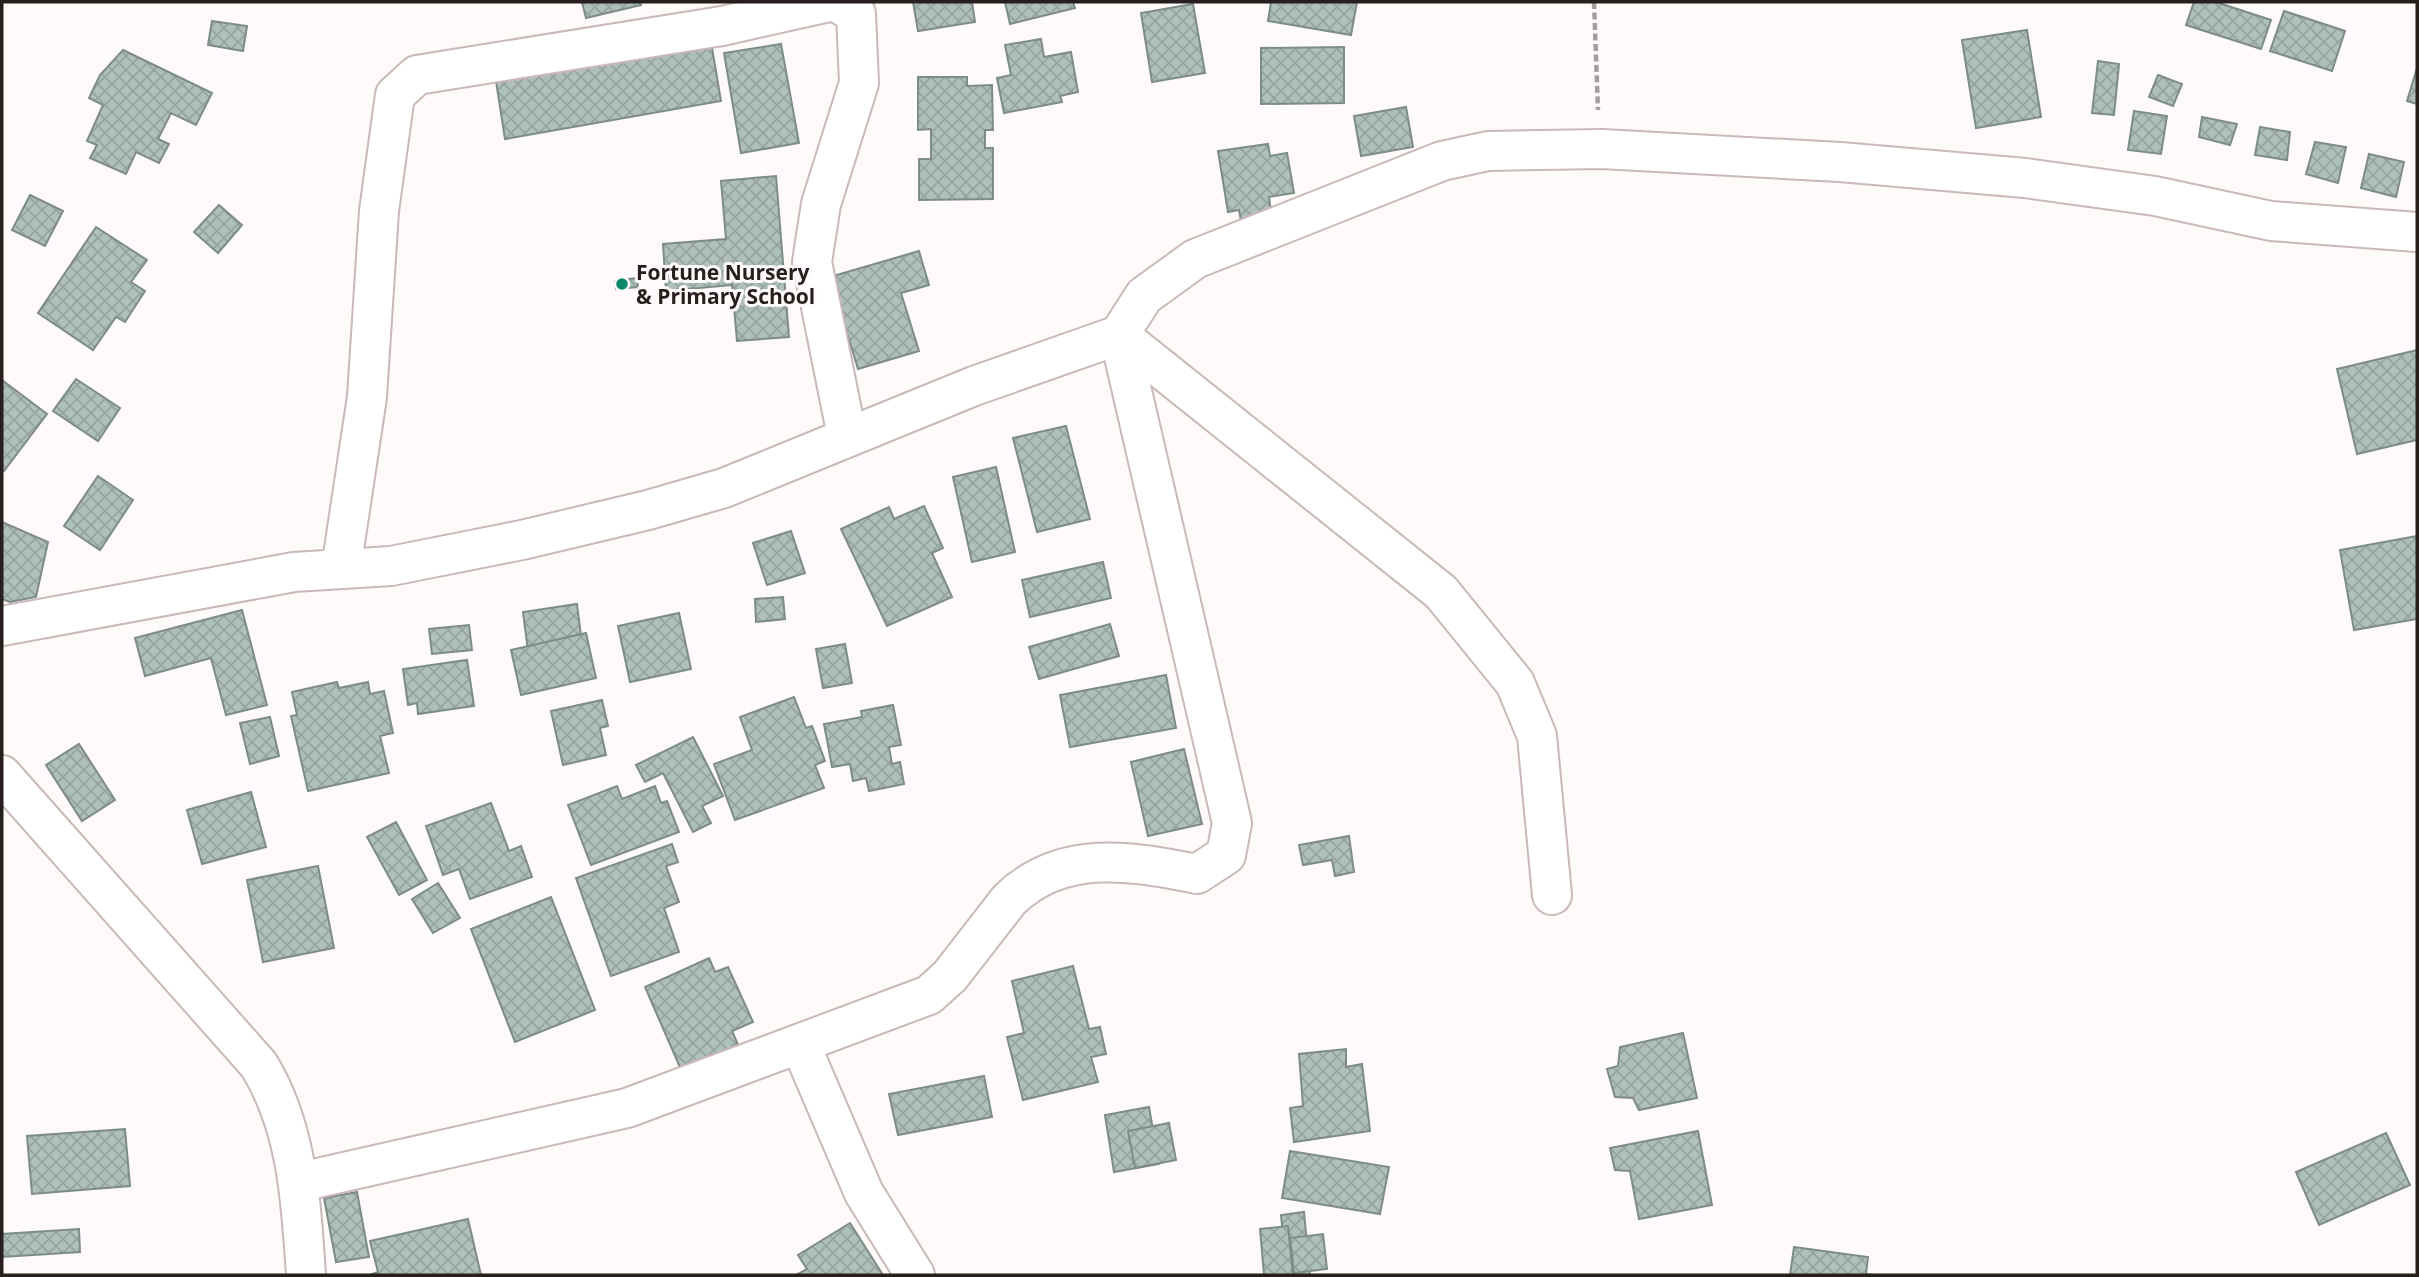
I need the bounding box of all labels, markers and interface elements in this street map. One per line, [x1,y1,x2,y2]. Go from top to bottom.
place label: Fortune Nursery & Primary School [636,258,815,310]
marker: Fortune Nursery & Primary School [614,276,630,292]

